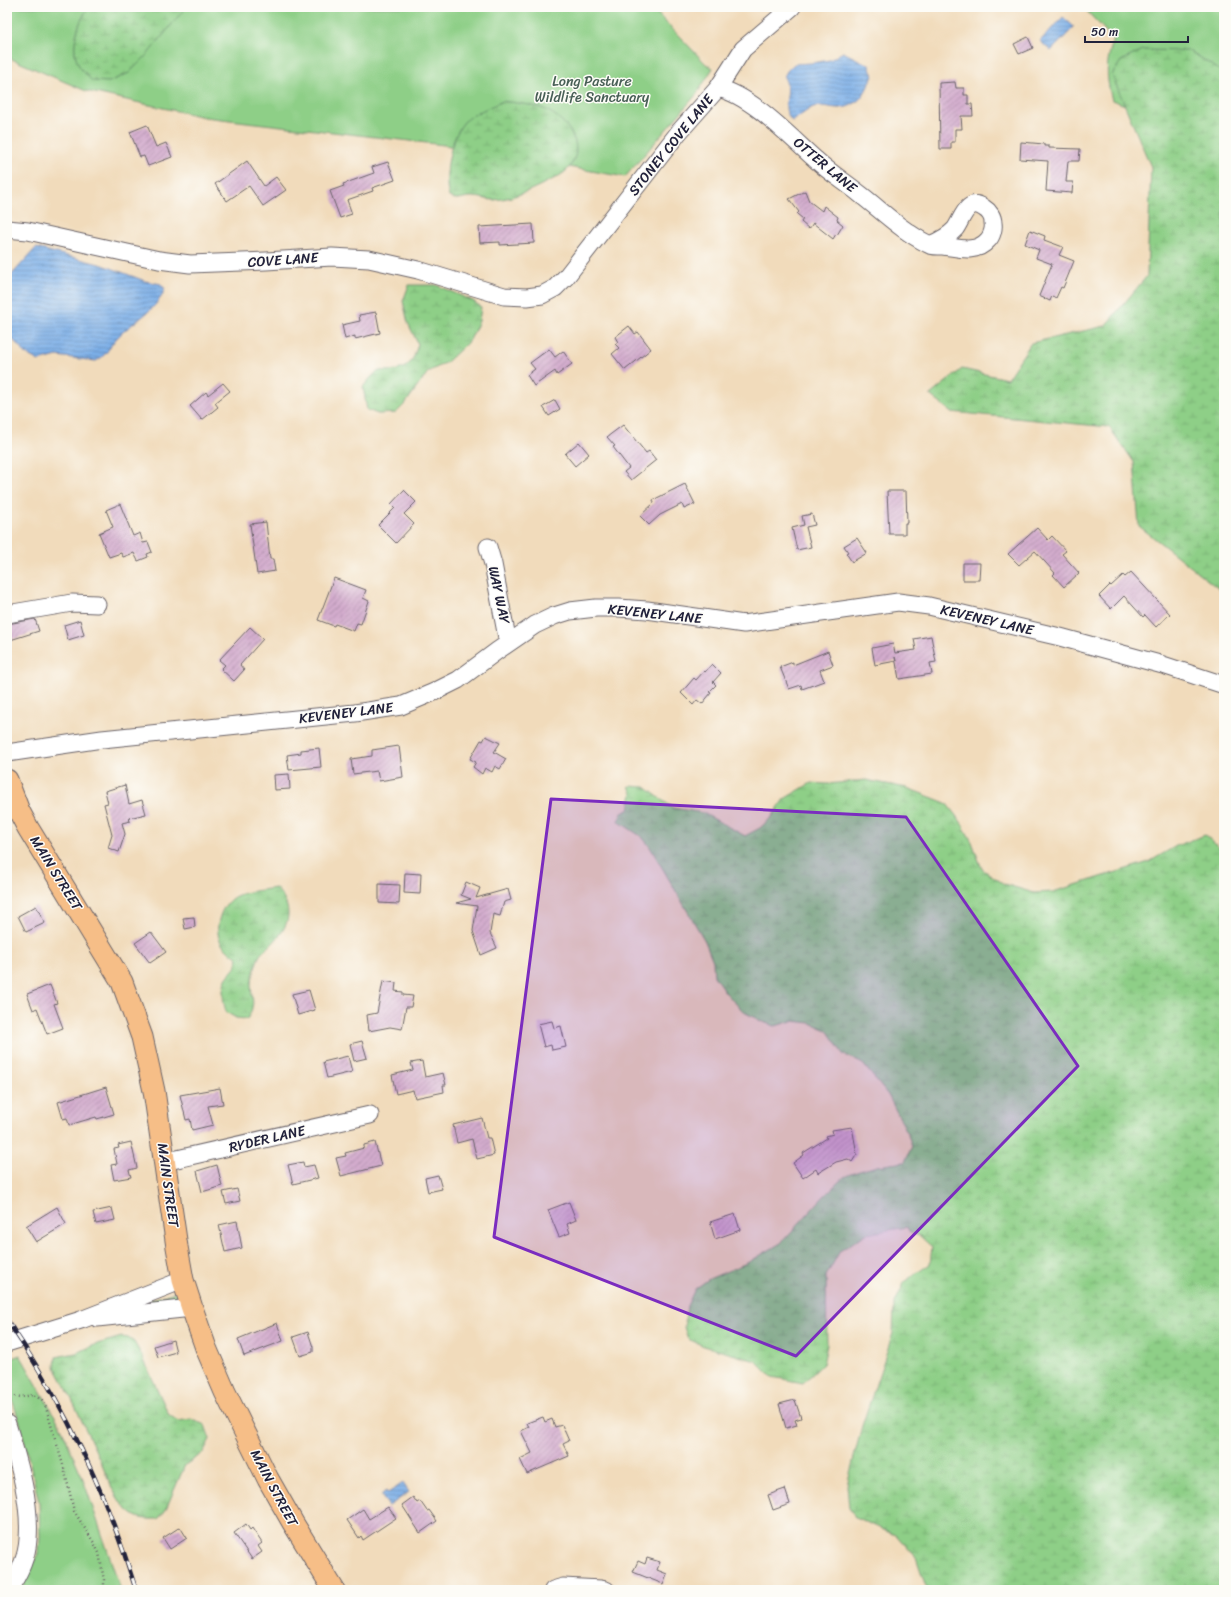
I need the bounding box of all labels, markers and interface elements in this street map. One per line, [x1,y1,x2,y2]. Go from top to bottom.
scale bar [1085,18,1188,44]
text: 50 m [1091,21,1118,43]
park label: Long Pasture Wildlife Sanctuary [535,69,650,110]
street label: STONEY COVE LANE [622,88,721,201]
street label: OTTER LANE [787,131,864,200]
street label: COVE LANE [247,245,320,275]
street label: WAY WAY [481,564,518,627]
street label: KEVENEY LANE [607,597,705,632]
street label: KEVENEY LANE [938,597,1037,643]
street label: KEVENEY LANE [298,695,396,731]
street label: MAIN STREET [23,830,90,916]
street label: RYDER LANE [226,1118,309,1160]
street label: MAIN STREET [150,1141,186,1230]
street label: MAIN STREET [243,1445,305,1532]

